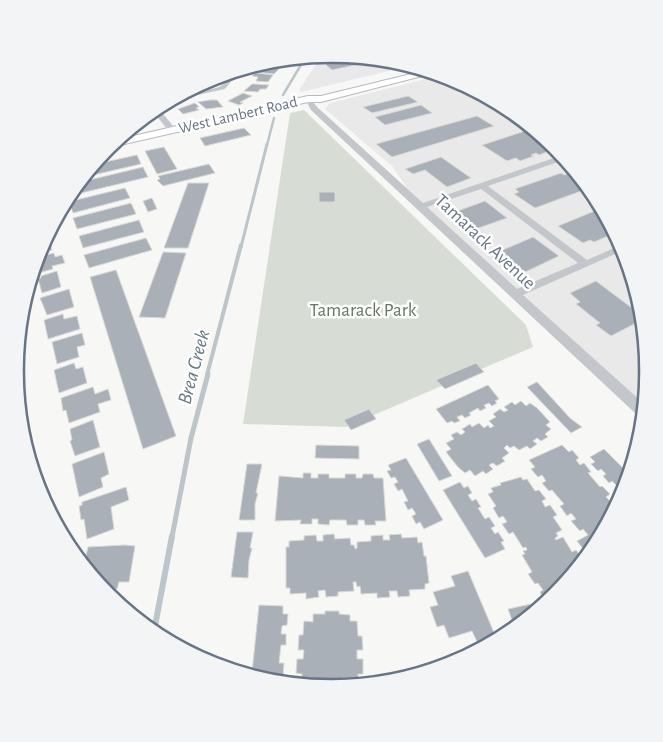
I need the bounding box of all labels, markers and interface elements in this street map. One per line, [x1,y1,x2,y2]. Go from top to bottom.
street label: West Lambert Road [177,94,299,136]
street label: Tamarack Avenue [431,191,539,293]
park label: Tamarack Park [309,301,417,320]
water label: Brea Creek [174,328,214,406]

